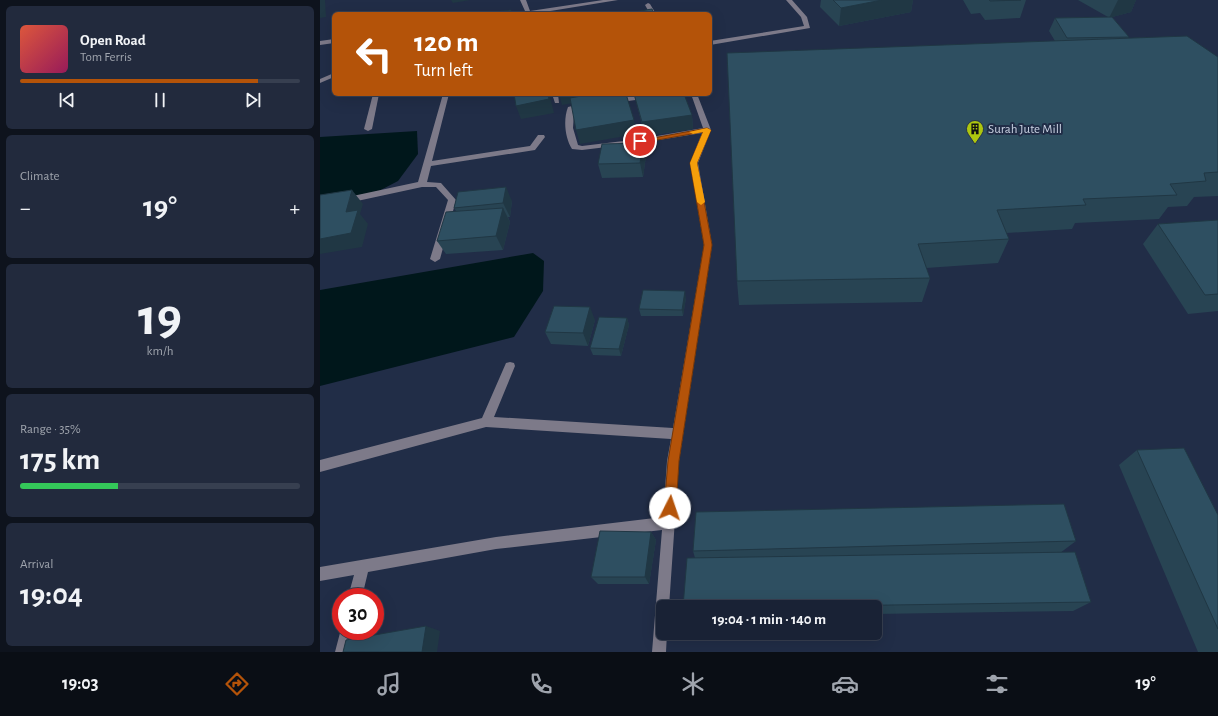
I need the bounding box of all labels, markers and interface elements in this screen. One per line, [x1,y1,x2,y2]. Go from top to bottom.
icon: left [348,28,400,80]
text: 120 m [414,29,479,57]
text: Open Road [80,33,146,48]
text: Tom Ferris [80,51,132,64]
text: Turn left [414,62,473,80]
icon: previous [56,89,78,111]
icon: pause [149,89,171,111]
icon: next [242,89,264,111]
building icon: Surah Jute Mill [965,119,985,144]
place label: Surah Jute Mill [988,123,1062,136]
pin [623,124,657,158]
icon: arrive [629,130,651,152]
text: Climate [20,170,59,183]
text: 19° [143,192,177,222]
text: − [20,197,31,219]
text: + [289,197,300,219]
text: 19 [138,292,182,344]
text: km/h [147,345,173,358]
text: Range · 35% [20,423,81,436]
text: 175 km [20,445,100,475]
position arrow [649,487,691,529]
text: Arrival [20,558,53,571]
text: 19:04 [20,580,83,610]
speed limit sign: 30 [332,588,384,640]
text: 19:04 · 1 min · 140 m [712,612,826,627]
icon: directions [223,670,251,698]
icon: music [375,670,403,698]
icon: phone [527,670,555,698]
icon: climate [679,670,707,698]
icon: car [831,670,859,698]
icon: filters [983,670,1011,698]
text: 19:03 [62,675,99,693]
text: 19° [1135,675,1156,693]

